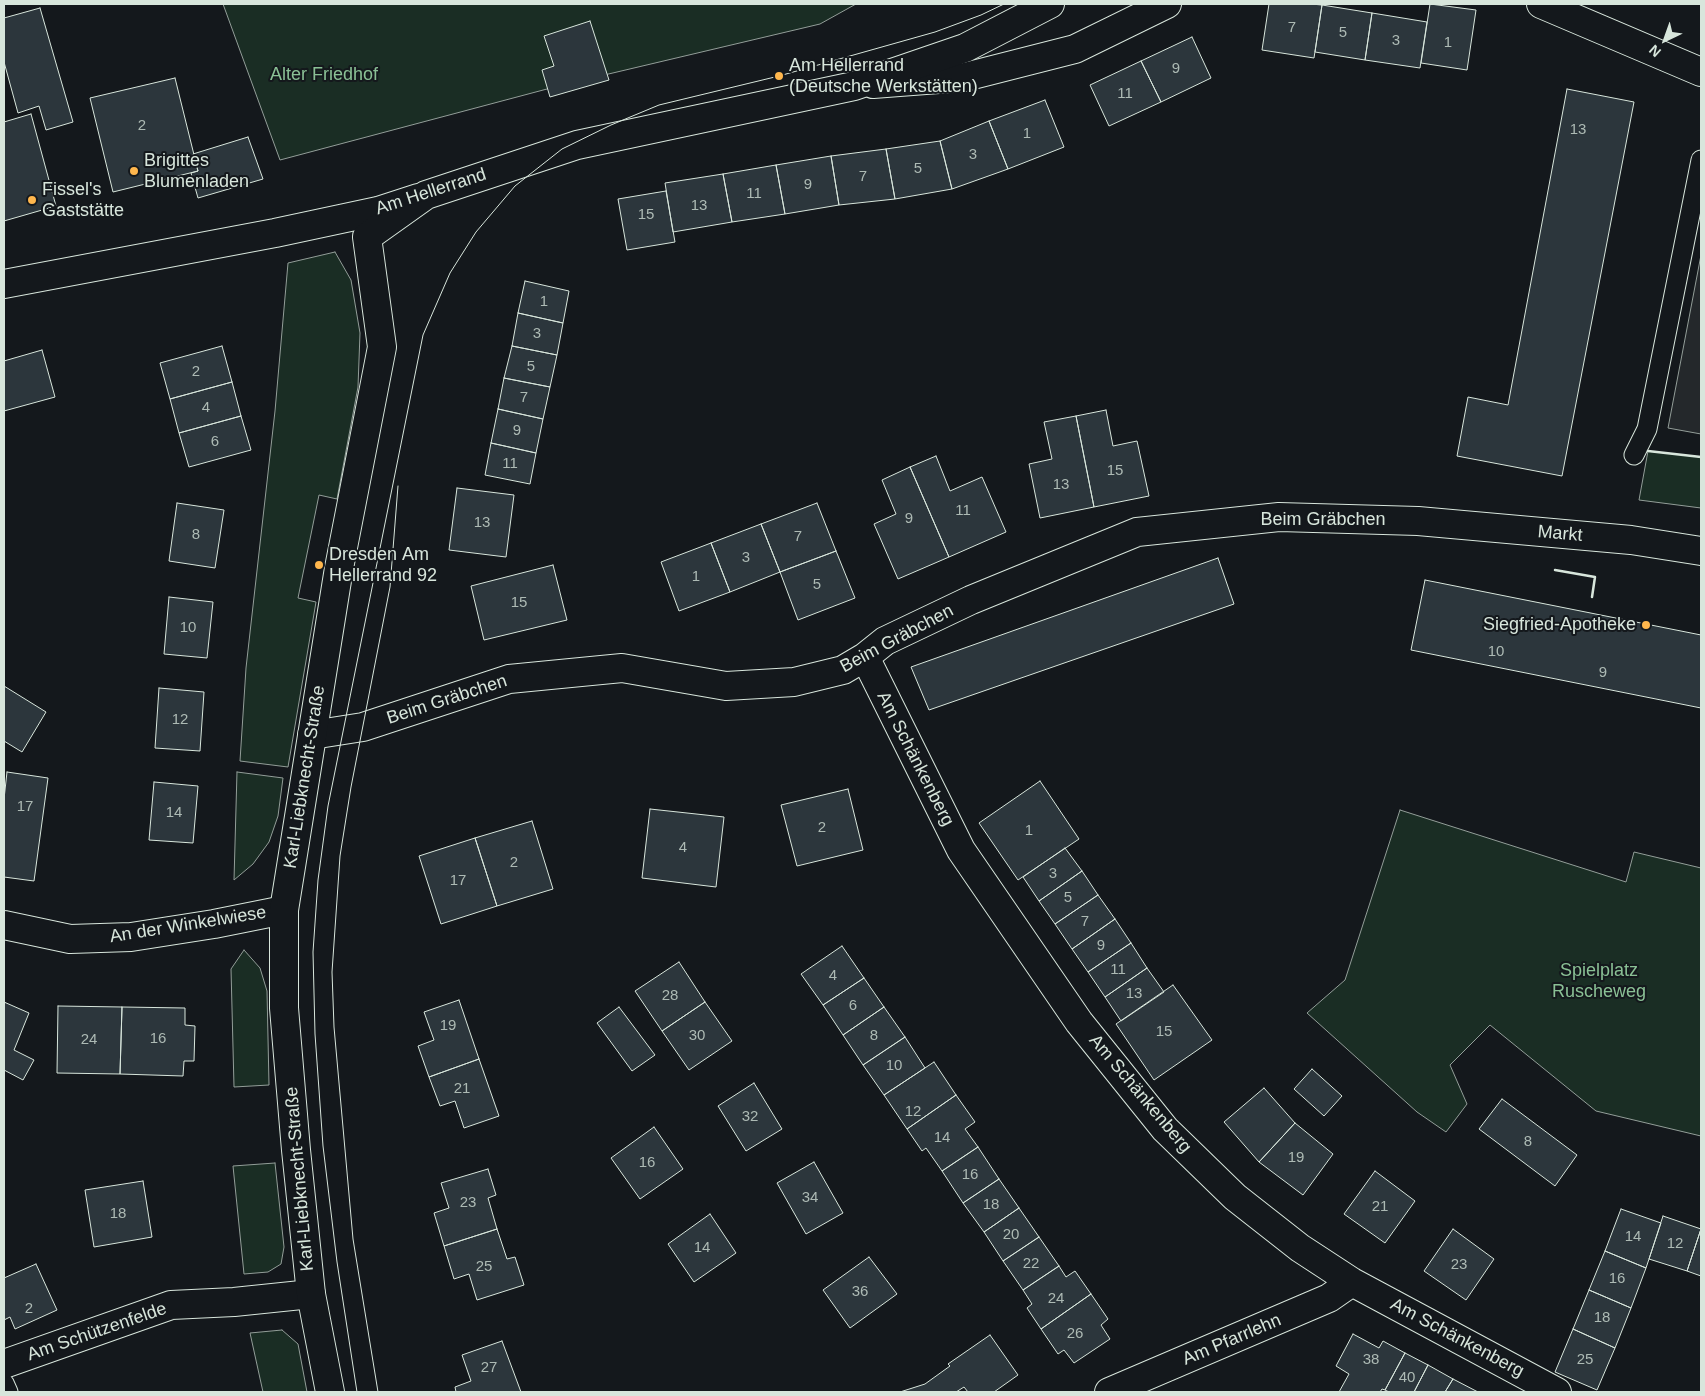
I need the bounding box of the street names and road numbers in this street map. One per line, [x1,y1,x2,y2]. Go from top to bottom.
street label: Am Hellerrand [373,164,489,220]
street label: Beim Gräbchen [1260,509,1386,531]
street label: Markt [1537,521,1583,547]
street label: Beim Gräbchen [837,600,957,678]
street label: Beim Gräbchen [384,670,510,730]
street label: Karl-Liebknecht-Straße [280,684,330,870]
street label: Am Schänkenberg [872,688,958,830]
street label: An der Winkelwiese [108,902,268,948]
street label: Am Schänkenberg [1084,1030,1196,1158]
street label: Karl-Liebknecht-Straße [281,1086,319,1272]
street label: Am Schänkenberg [1387,1294,1527,1382]
street label: Am Schützenfelde [24,1298,170,1366]
street label: Am Pfarrlehn [1179,1310,1285,1370]

